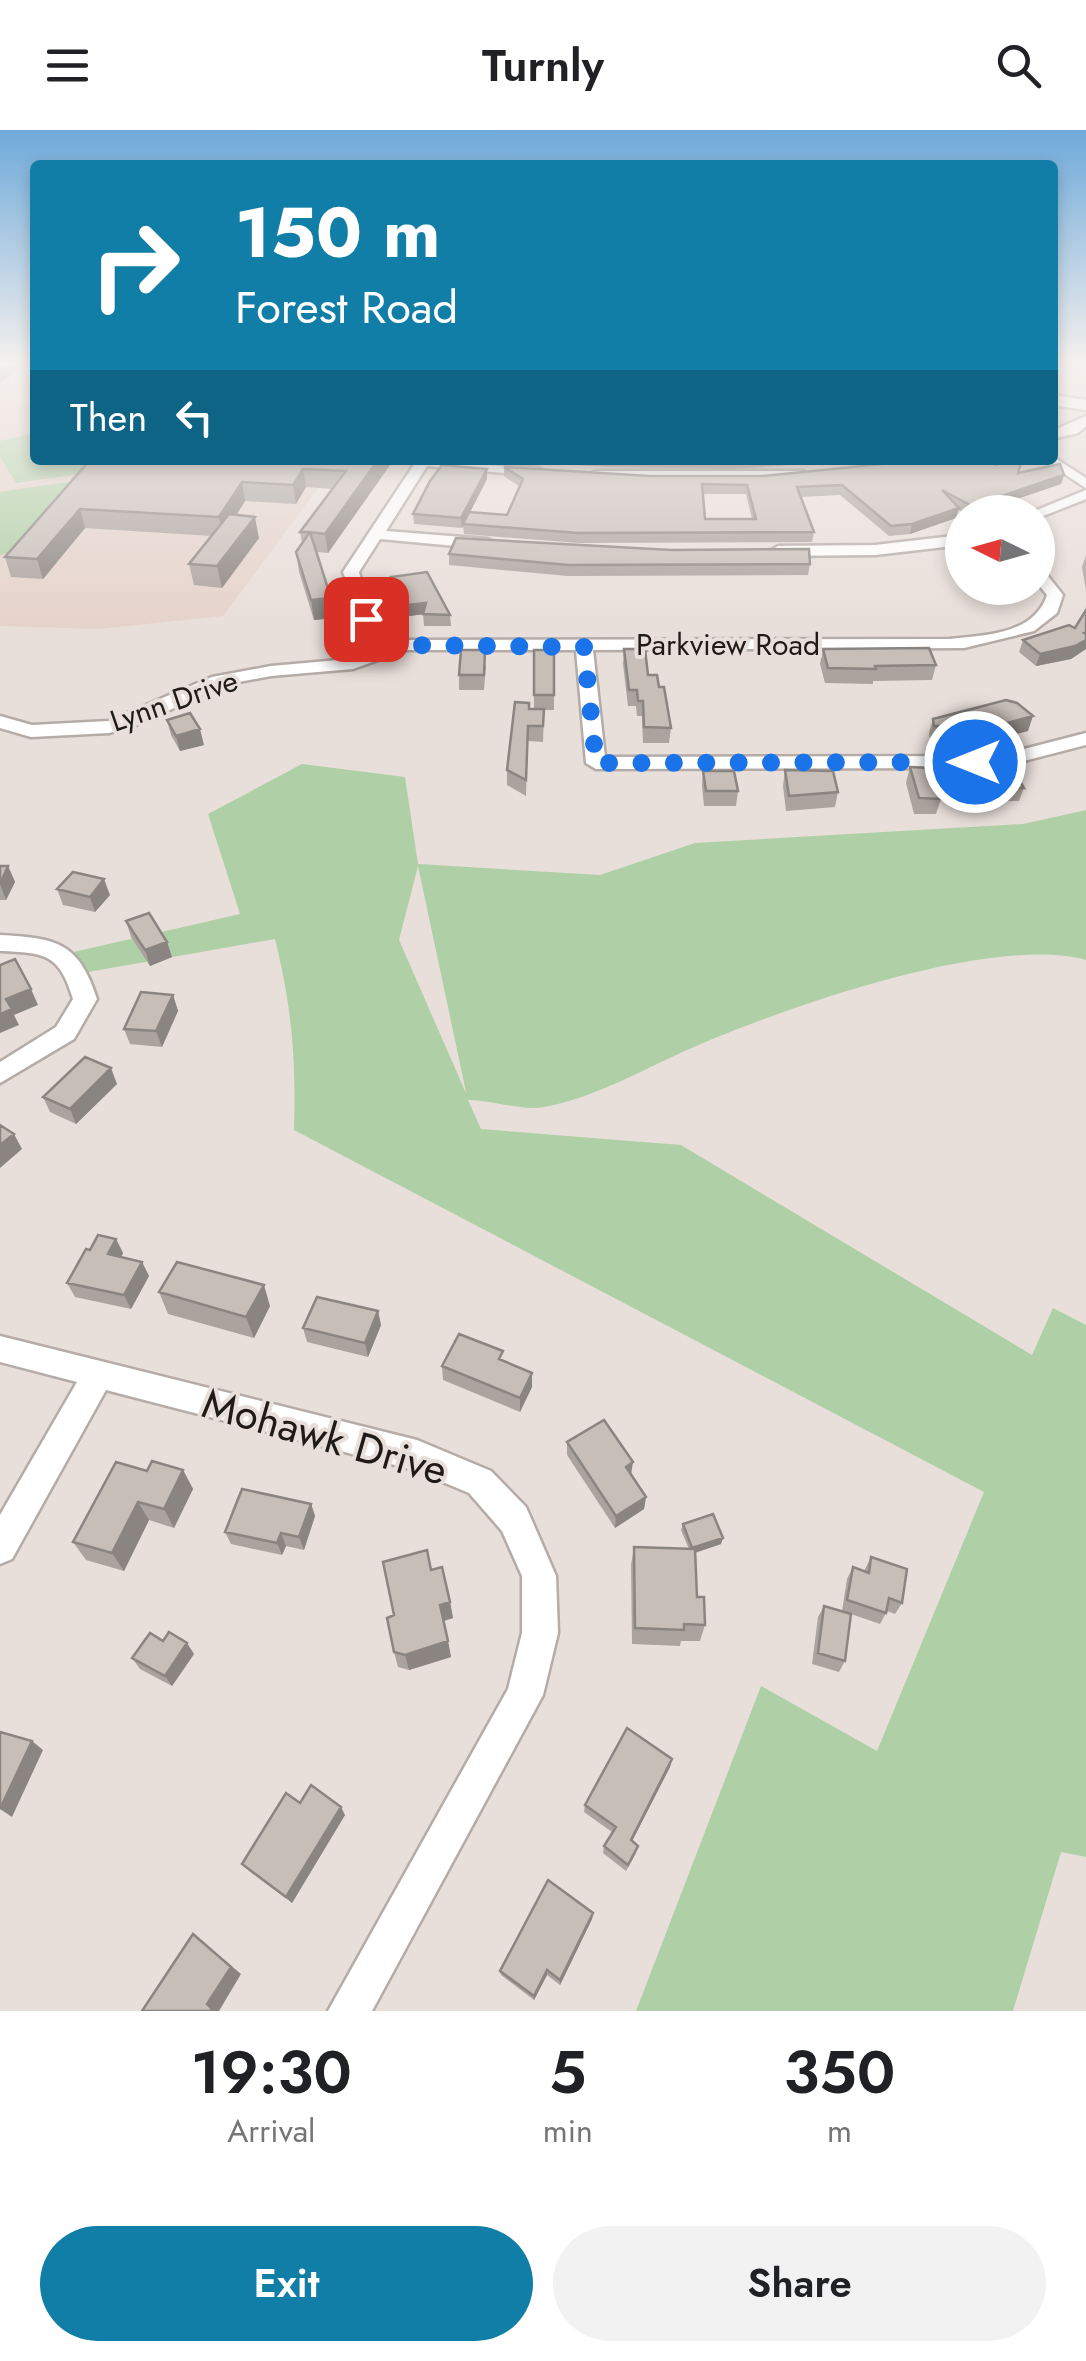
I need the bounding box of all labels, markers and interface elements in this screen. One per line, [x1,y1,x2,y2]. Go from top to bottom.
text: Turnly [482,33,604,98]
icon: menu [40,38,95,93]
icon: search [991,38,1046,93]
text: 150 m [235,182,441,283]
icon: right [70,200,200,330]
text: Forest Road [235,275,458,340]
text: Then [70,390,147,445]
icon: left [167,390,222,445]
north arrow [945,495,1055,605]
map controls [945,495,1055,605]
pin [324,577,409,662]
icon: arrive [339,592,394,647]
street label: Parkview Road [636,623,820,666]
street label: Lynn Drive [104,659,243,742]
position arrow [923,710,1027,814]
street label: Mohawk Drive [195,1372,454,1501]
text: 19:30 [191,2029,352,2116]
text: 5 [549,2029,586,2116]
text: 350 [784,2029,895,2116]
text: Arrival [227,2108,315,2154]
text: min [543,2108,593,2154]
text: m [827,2108,852,2154]
button: Exit [40,2226,533,2341]
button: Share [553,2226,1046,2341]

